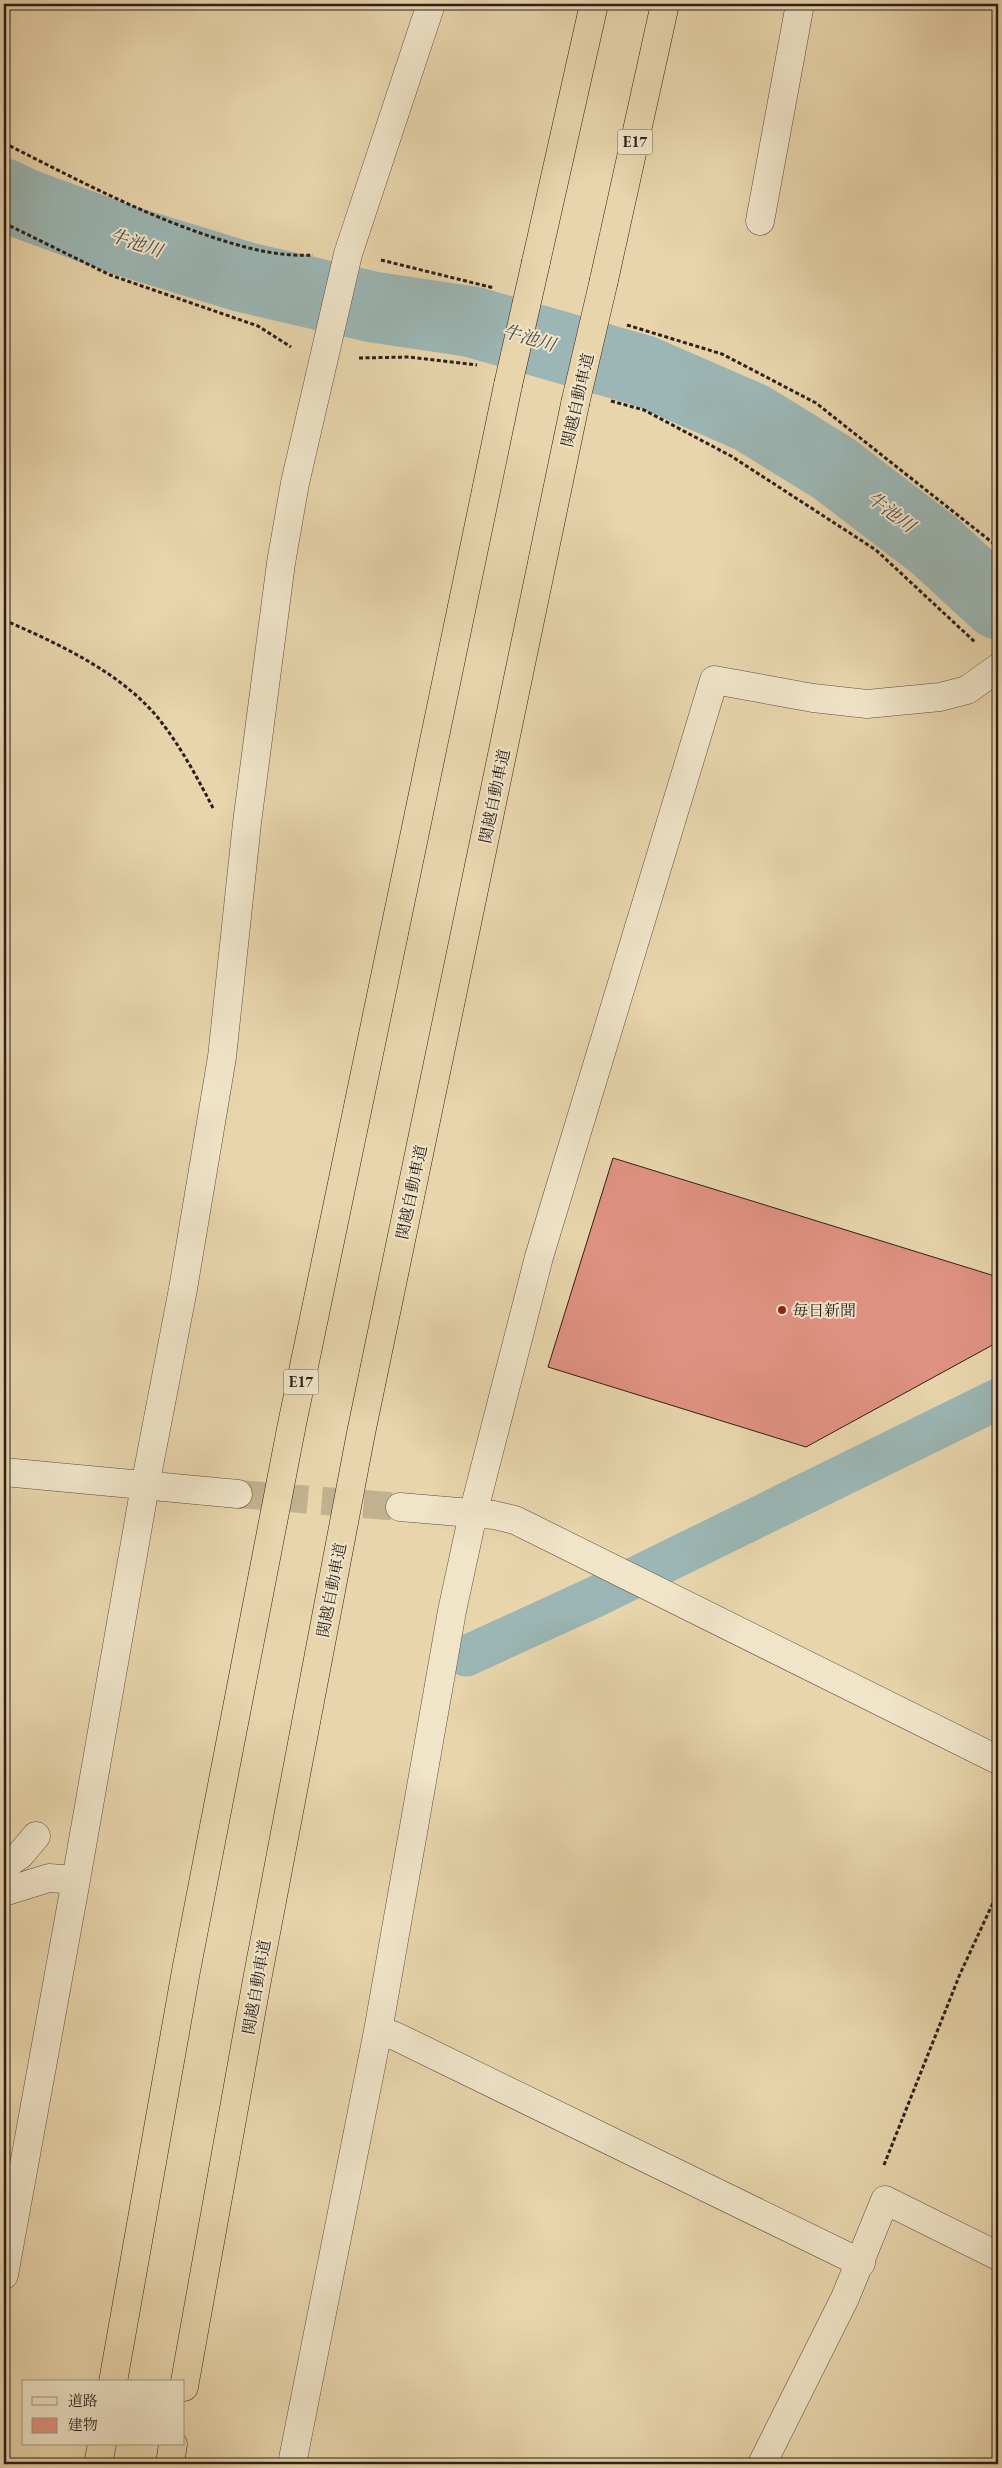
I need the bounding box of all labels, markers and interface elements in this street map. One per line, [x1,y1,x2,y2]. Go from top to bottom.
road number: E17 [618,130,652,154]
water label: 牛池川 [107,223,167,262]
water label: 牛池川 [500,319,560,357]
street label: 関越自動車道 [556,351,599,449]
water label: 牛池川 [863,486,921,538]
street label: 関越自動車道 [474,747,515,845]
street label: 関越自動車道 [391,1143,432,1241]
place label: 毎日新聞 [792,1300,856,1321]
marker: 毎日新聞 [776,1304,788,1316]
road number: E17 [284,1370,318,1394]
street label: 関越自動車道 [312,1541,351,1639]
street label: 関越自動車道 [238,1938,275,2036]
legend [22,2380,185,2446]
text: 道路 [68,2391,98,2410]
text: 建物 [68,2415,98,2434]

